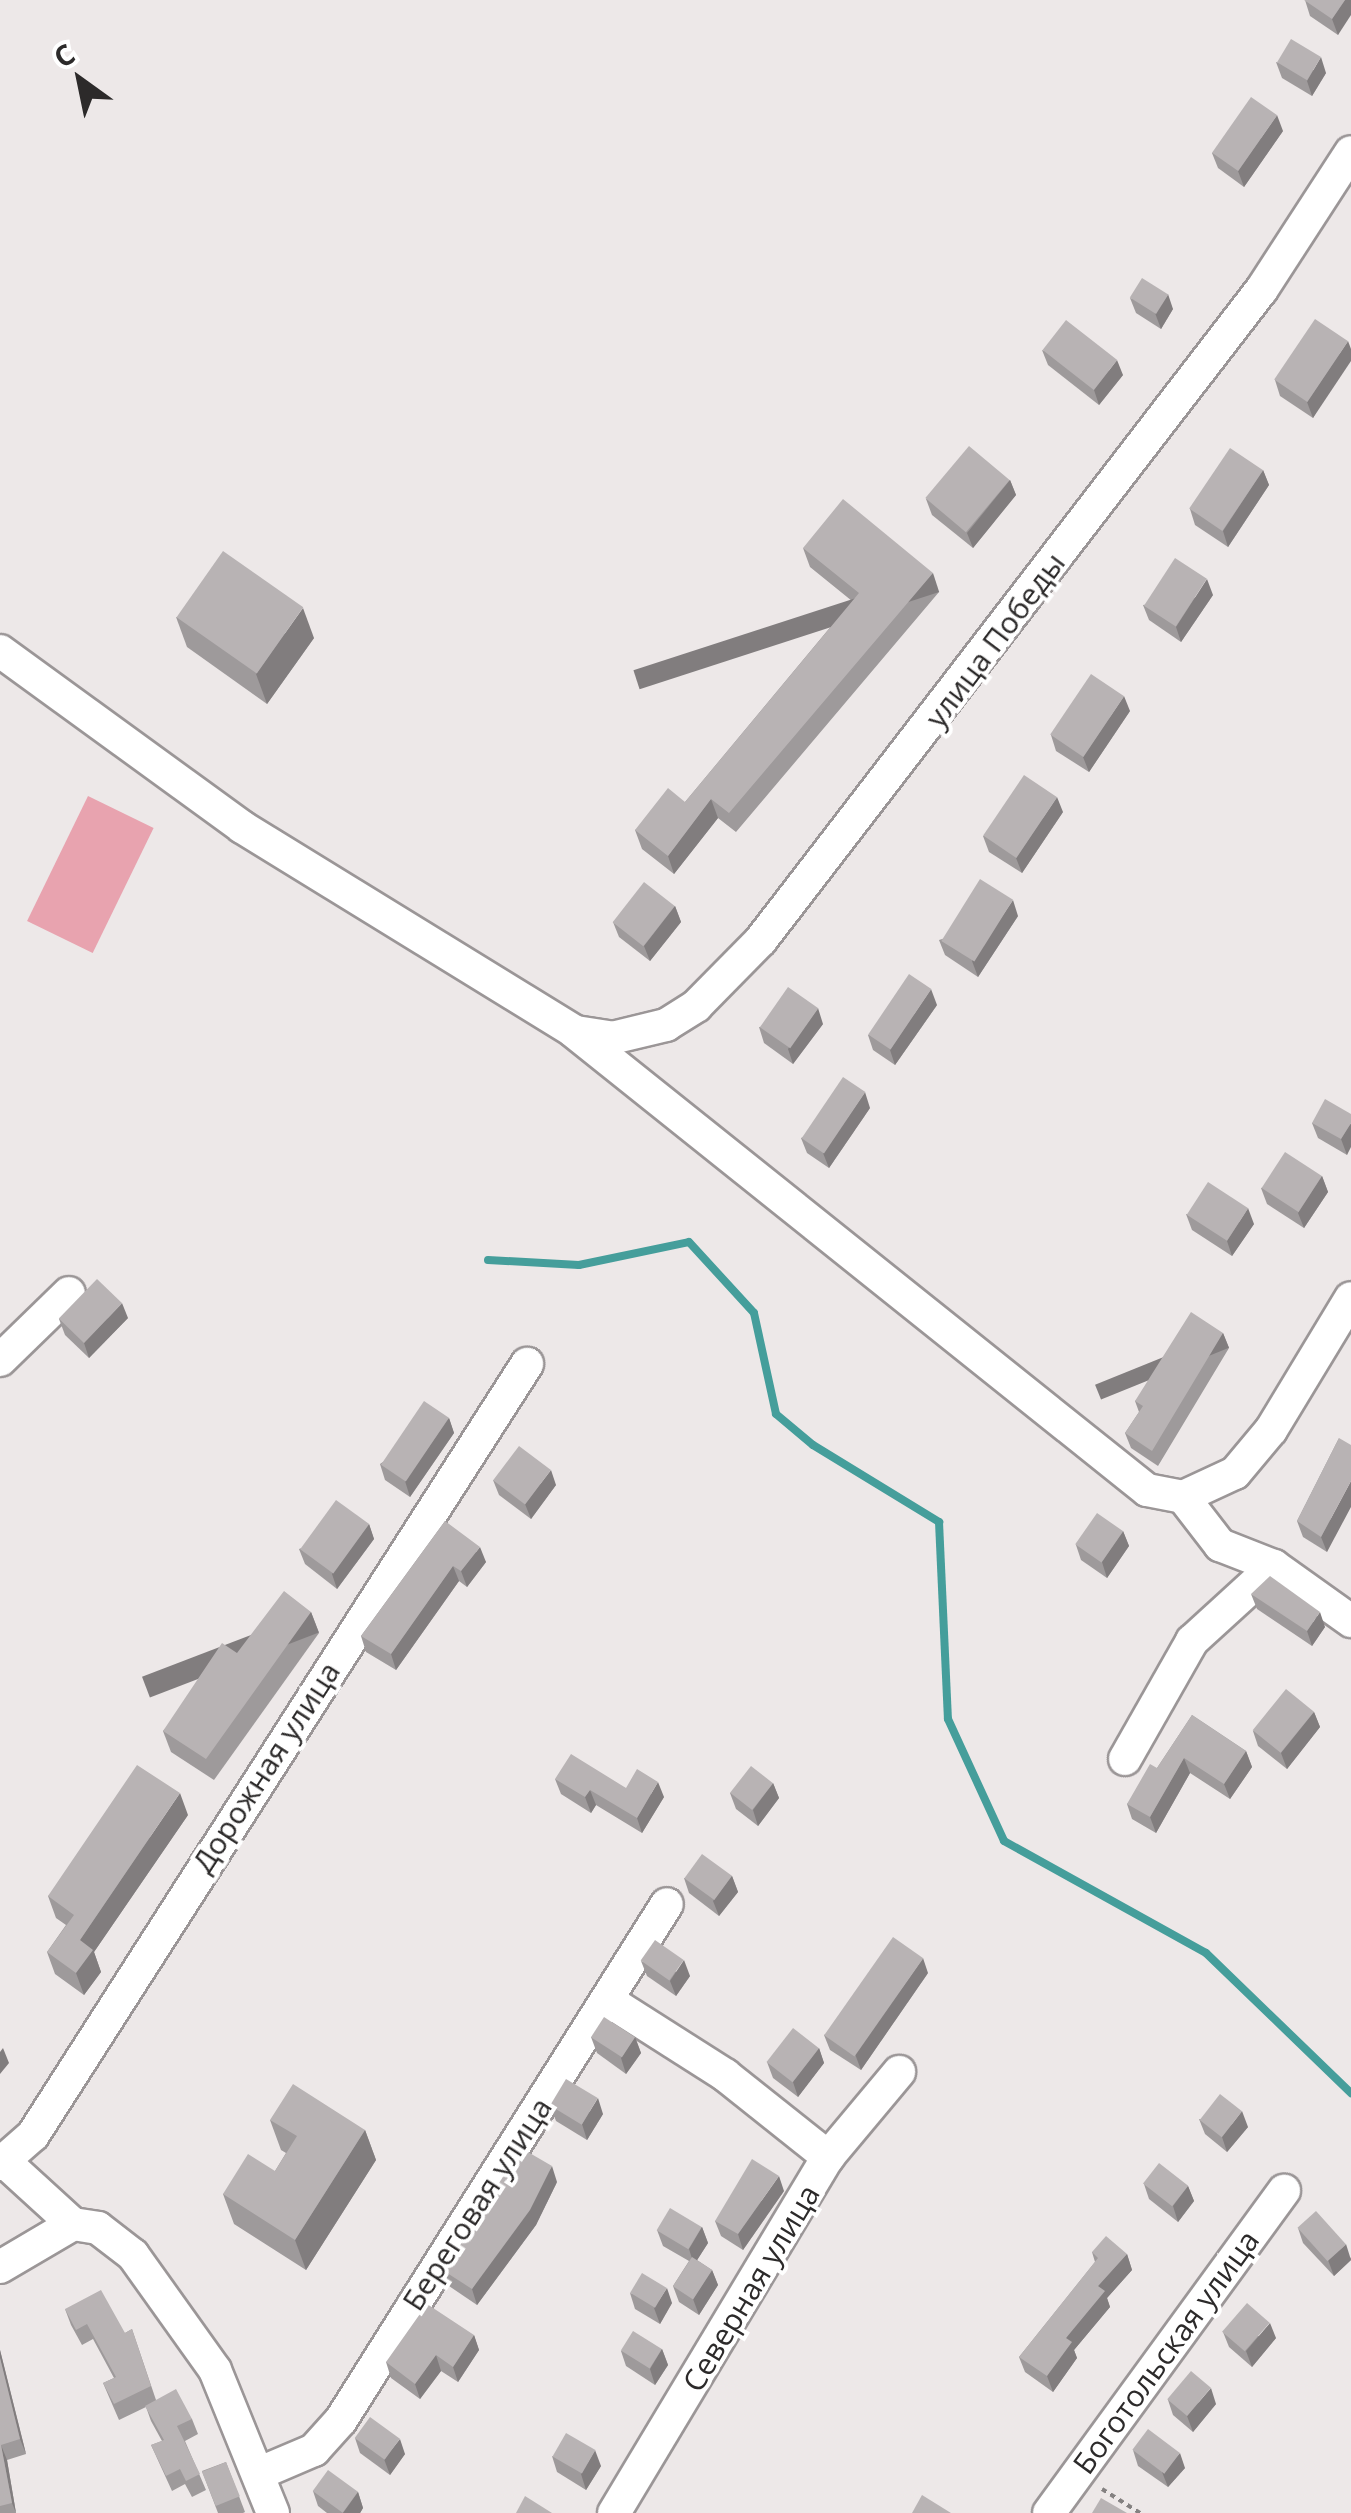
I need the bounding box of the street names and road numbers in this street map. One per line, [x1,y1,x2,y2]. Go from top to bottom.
street label: улица Победы [918,546,1072,734]
street label: Дорожная улица [185,1655,347,1879]
street label: Береговая улица [395,2091,559,2317]
street label: Северная улица [675,2178,827,2398]
street label: Боготольская улица [1066,2223,1266,2481]

